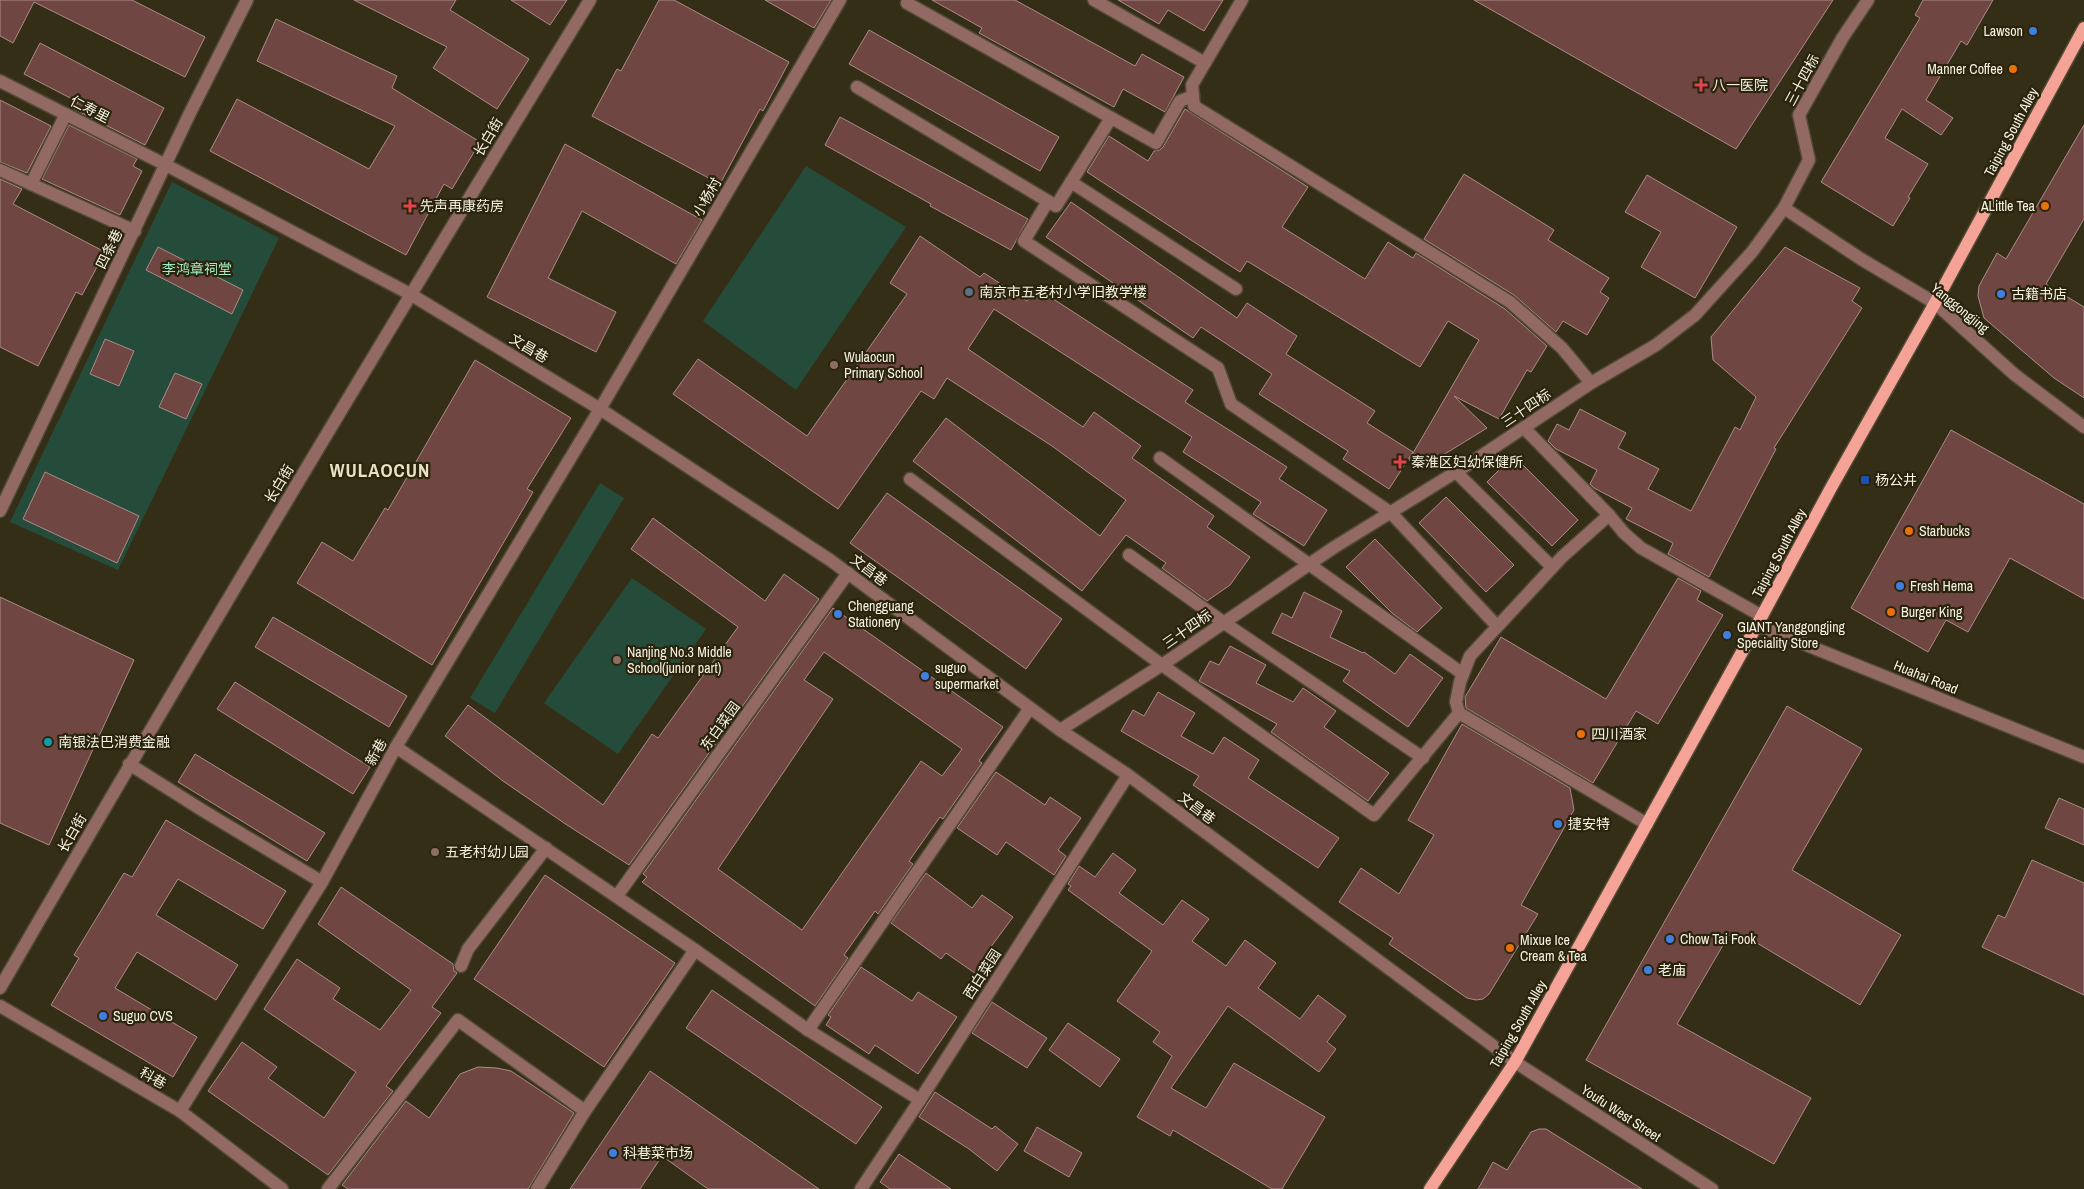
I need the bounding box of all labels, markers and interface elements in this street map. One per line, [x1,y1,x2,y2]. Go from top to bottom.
place label: Lawson [1983,22,2023,40]
marker: Lawson [2027,25,2039,37]
street label: 三十四标 [1781,51,1823,109]
place label: Manner Coffee [1927,60,2003,78]
marker: Manner Coffee [2007,63,2019,75]
place label: 八一医院 [1712,76,1768,94]
marker: 八一医院 [1694,78,1708,92]
street label: Taiping South Alley [1980,84,2042,180]
street label: 仁寿里 [67,91,113,127]
street label: 长白街 [469,114,507,160]
street label: 小杨村 [689,174,725,220]
place label: 先声再康药房 [420,197,504,215]
place label: ALittle Tea [1980,197,2036,215]
marker: 先声再康药房 [404,200,416,212]
marker: ALittle Tea [2039,200,2051,212]
street label: 四条巷 [92,226,126,272]
park label: 李鸿章祠堂 [162,260,232,278]
street label: Yanggongjing [1927,279,1993,337]
place label: 南京市五老村小学旧教学楼 [979,283,1147,301]
place label: 古籍书店 [2011,285,2067,303]
marker: 南京市五老村小学旧教学楼 [963,286,975,298]
marker: 古籍书店 [1995,288,2007,300]
street label: 文昌巷 [506,329,552,367]
place label: Wulaocun Primary School [844,348,922,382]
marker: Wulaocun Primary School [828,359,840,371]
street label: 三十四标 [1498,385,1554,431]
place label: 秦淮区妇幼保健所 [1411,453,1523,471]
marker: 秦淮区妇幼保健所 [1393,455,1407,469]
district label: WULAOCUN [330,457,430,483]
street label: 长白街 [260,461,298,507]
place label: 杨公井 [1875,471,1917,489]
marker: 杨公井 [1859,474,1871,486]
street label: Taiping South Alley [1748,505,1810,601]
place label: Starbucks [1919,522,1970,540]
marker: Starbucks [1903,525,1915,537]
street label: 文昌巷 [847,550,891,590]
place label: Fresh Hema [1910,577,1974,595]
marker: Fresh Hema [1894,580,1906,592]
place label: Chengguang Stationery [848,597,914,631]
place label: Burger King [1901,603,1963,621]
street label: 三十四标 [1159,606,1215,652]
marker: Burger King [1885,606,1897,618]
marker: Chengguang Stationery [832,608,844,620]
place label: GIANT Yanggongjing Speciality Store [1737,618,1846,652]
marker: GIANT Yanggongjing Speciality Store [1721,629,1733,641]
place label: Nanjing No.3 Middle School(junior part) [627,643,732,677]
marker: Nanjing No.3 Middle School(junior part) [611,654,623,666]
street label: Huahai Road [1891,656,1961,698]
place label: suguo supermarket [935,659,999,693]
marker: suguo supermarket [919,670,931,682]
street label: 东白菜园 [696,698,744,754]
place label: 四川酒家 [1591,725,1647,743]
marker: 四川酒家 [1575,728,1587,740]
place label: 南银法巴消费金融 [58,733,170,751]
street label: 新巷 [361,735,391,769]
marker: 南银法巴消费金融 [42,736,54,748]
street label: 文昌巷 [1175,788,1219,828]
street label: 长白街 [54,810,90,856]
place label: 捷安特 [1568,815,1610,833]
marker: 捷安特 [1552,818,1564,830]
place label: 五老村幼儿园 [445,843,529,861]
marker: 五老村幼儿园 [429,846,441,858]
place label: Chow Tai Fook [1680,930,1756,948]
place label: Mixue Ice Cream & Tea [1520,931,1587,965]
marker: Chow Tai Fook [1664,933,1676,945]
marker: Mixue Ice Cream & Tea [1504,942,1516,954]
street label: 西白菜园 [959,946,1005,1002]
place label: 老庙 [1658,961,1686,979]
marker: 老庙 [1642,964,1654,976]
street label: Taiping South Alley [1486,977,1551,1071]
place label: Suguo CVS [113,1007,173,1025]
marker: Suguo CVS [97,1010,109,1022]
street label: 科巷 [136,1063,170,1093]
street label: Youfu West Street [1577,1080,1665,1146]
place label: 科巷菜市场 [623,1144,693,1162]
marker: 科巷菜市场 [607,1147,619,1159]

